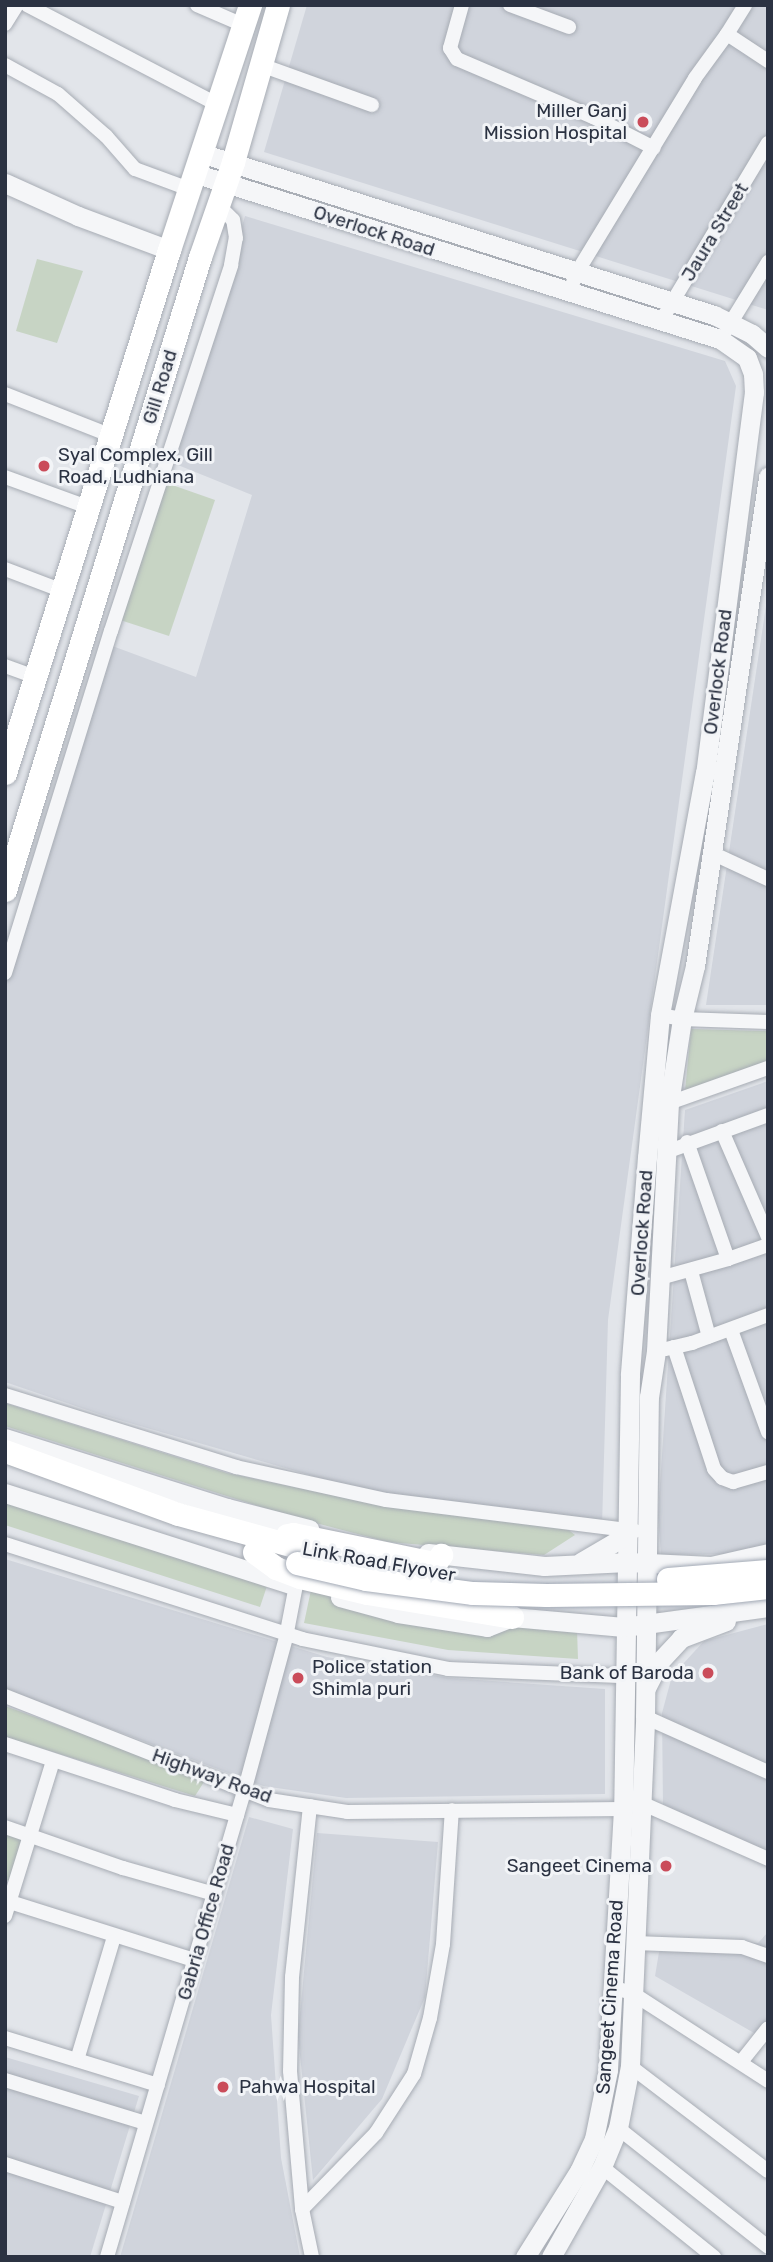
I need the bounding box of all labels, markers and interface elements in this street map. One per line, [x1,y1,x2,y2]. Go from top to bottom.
place label: Miller Ganj Mission Hospital [484,100,627,144]
marker: Miller Ganj Mission Hospital [633,112,653,132]
street label: Jaura Street [677,179,753,285]
street label: Overlock Road [310,201,438,261]
street label: Gill Road [138,347,182,427]
place label: Syal Complex, Gill Road, Ludhiana [58,444,213,488]
marker: Syal Complex, Gill Road, Ludhiana [36,458,52,474]
street label: Overlock Road [699,608,737,736]
street label: Overlock Road [626,1169,658,1297]
street label: Link Road Flyover [301,1537,457,1587]
place label: Police station Shimla puri [312,1656,432,1700]
place label: Bank of Baroda [559,1662,694,1684]
marker: Bank of Baroda [700,1665,716,1681]
marker: Police station Shimla puri [290,1670,306,1686]
street label: Highway Road [149,1744,275,1808]
street label: Gabria Office Road [173,1841,239,2003]
place label: Sangeet Cinema [507,1855,652,1877]
marker: Sangeet Cinema [658,1858,674,1874]
street label: Sangeet Cinema Road [592,1899,628,2095]
place label: Pahwa Hospital [239,2076,376,2098]
marker: Pahwa Hospital [213,2077,233,2097]

